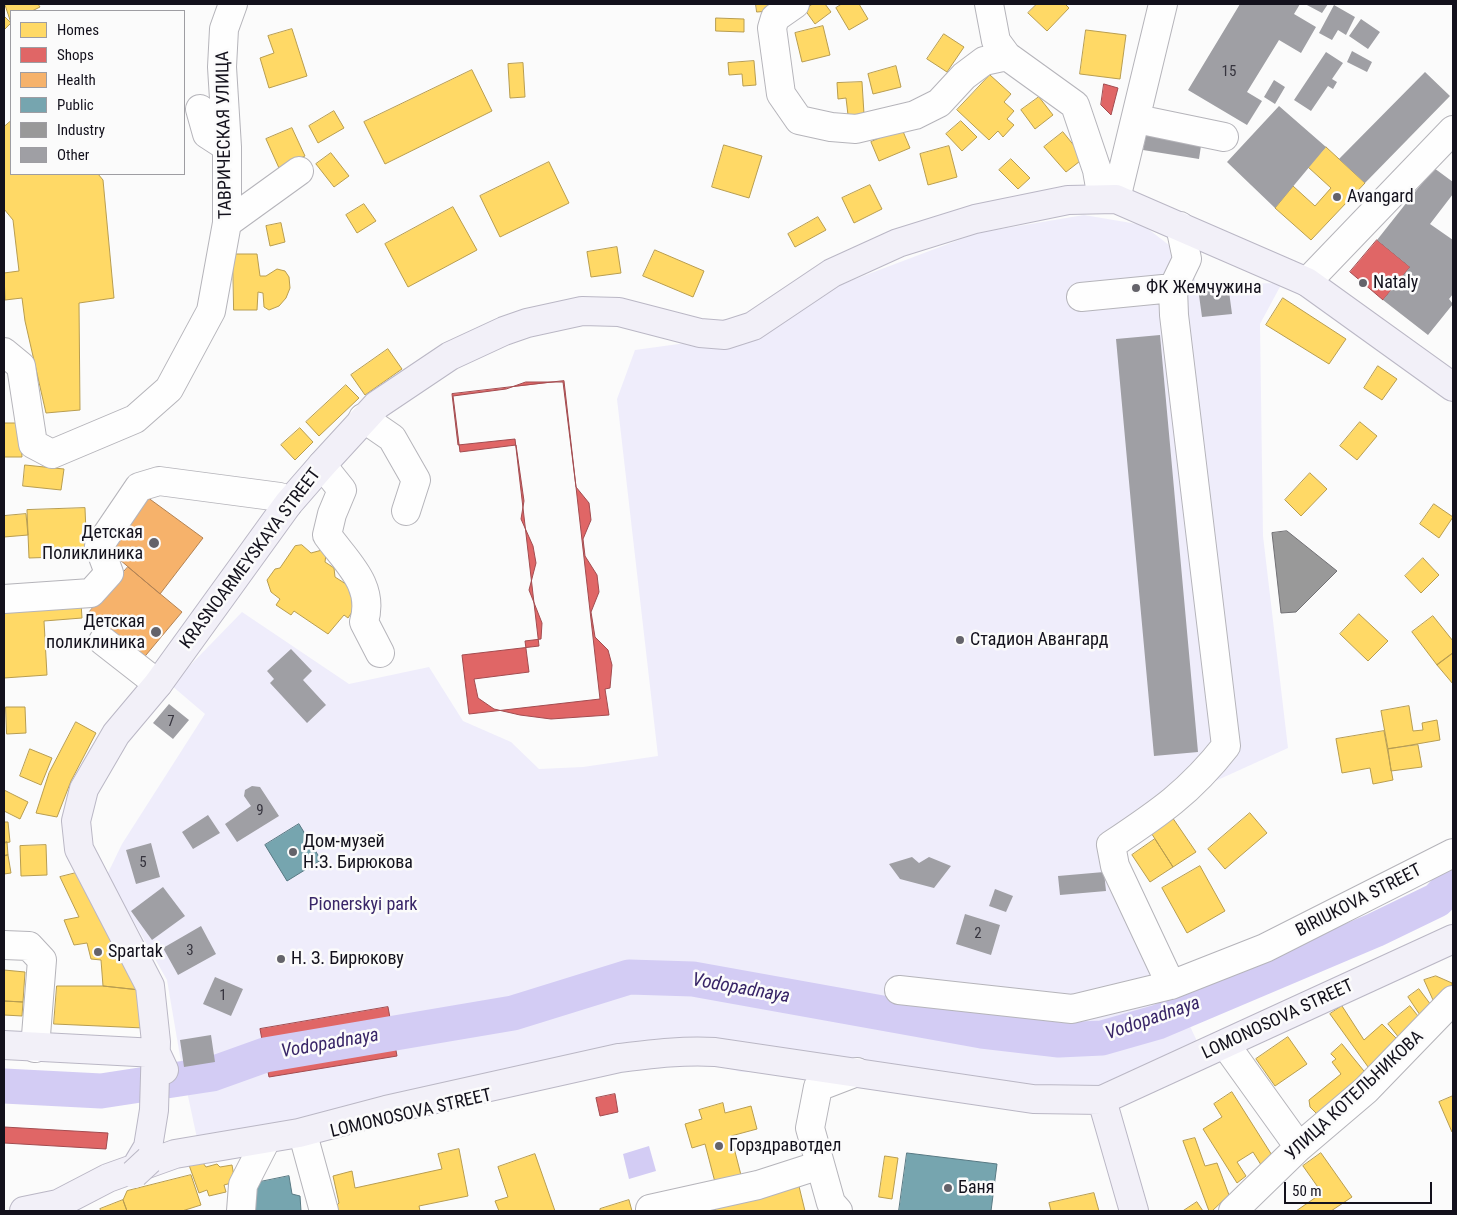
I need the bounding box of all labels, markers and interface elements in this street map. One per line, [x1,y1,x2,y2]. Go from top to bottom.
legend [10,10,185,175]
text: Homes [57,21,99,39]
text: Shops [57,46,94,64]
street label: ТАВРИЧЕСКАЯ УЛИЦА [213,51,237,219]
house number: 15 [1222,63,1236,81]
text: Health [57,71,96,89]
text: Public [57,96,94,114]
text: Industry [57,121,105,139]
text: Other [57,146,89,164]
place label: Avangard [1347,186,1414,208]
marker: Avangard [1331,191,1343,203]
place label: Nataly [1373,272,1418,294]
place label: ФК Жемчужина [1146,277,1261,299]
marker: Nataly [1357,277,1369,289]
marker: ФК Жемчужина [1130,282,1142,294]
street label: KRASNOARMEYSKAYA STREET [176,465,326,653]
place label: Детская Поликлиника [42,522,143,564]
marker: Детская Поликлиника [147,536,161,550]
place label: Детская поликлиника [46,611,145,654]
marker: Детская поликлиника [149,625,163,639]
place label: Стадион Авангард [970,629,1108,651]
marker: Стадион Авангард [954,634,966,646]
house number: 7 [167,713,175,731]
house number: 9 [256,802,264,820]
place label: Дом-музей Н.З. Бирюкова [303,831,413,874]
marker: Дом-музей Н.З. Бирюкова [287,846,299,858]
house number: 5 [139,854,147,872]
street label: BIRIUKOVA STREET [1292,860,1426,942]
park label: Pionerskyi park [309,894,417,916]
house number: 2 [974,925,982,943]
place label: Spartak [108,941,163,963]
house number: 3 [186,942,194,960]
marker: Spartak [92,946,104,958]
place label: Н. З. Бирюкову [291,948,404,970]
marker: Н. З. Бирюкову [275,953,287,965]
water label: Vodopadnaya [690,969,792,1009]
street label: LOMONOSOVA STREET [1199,975,1357,1065]
house number: 1 [219,987,227,1005]
water label: Vodopadnaya [1103,992,1203,1046]
water label: Vodopadnaya [279,1024,381,1064]
street label: УЛИЦА КОТЕЛЬНИКОВА [1282,1026,1428,1166]
street label: LOMONOSOVA STREET [328,1085,494,1143]
place label: Горздравотдел [729,1135,841,1157]
marker: Горздравотдел [713,1140,725,1152]
scale bar [1287,1172,1434,1204]
place label: Баня [958,1177,994,1199]
marker: Баня [942,1182,954,1194]
text: 50 m [1292,1182,1322,1200]

